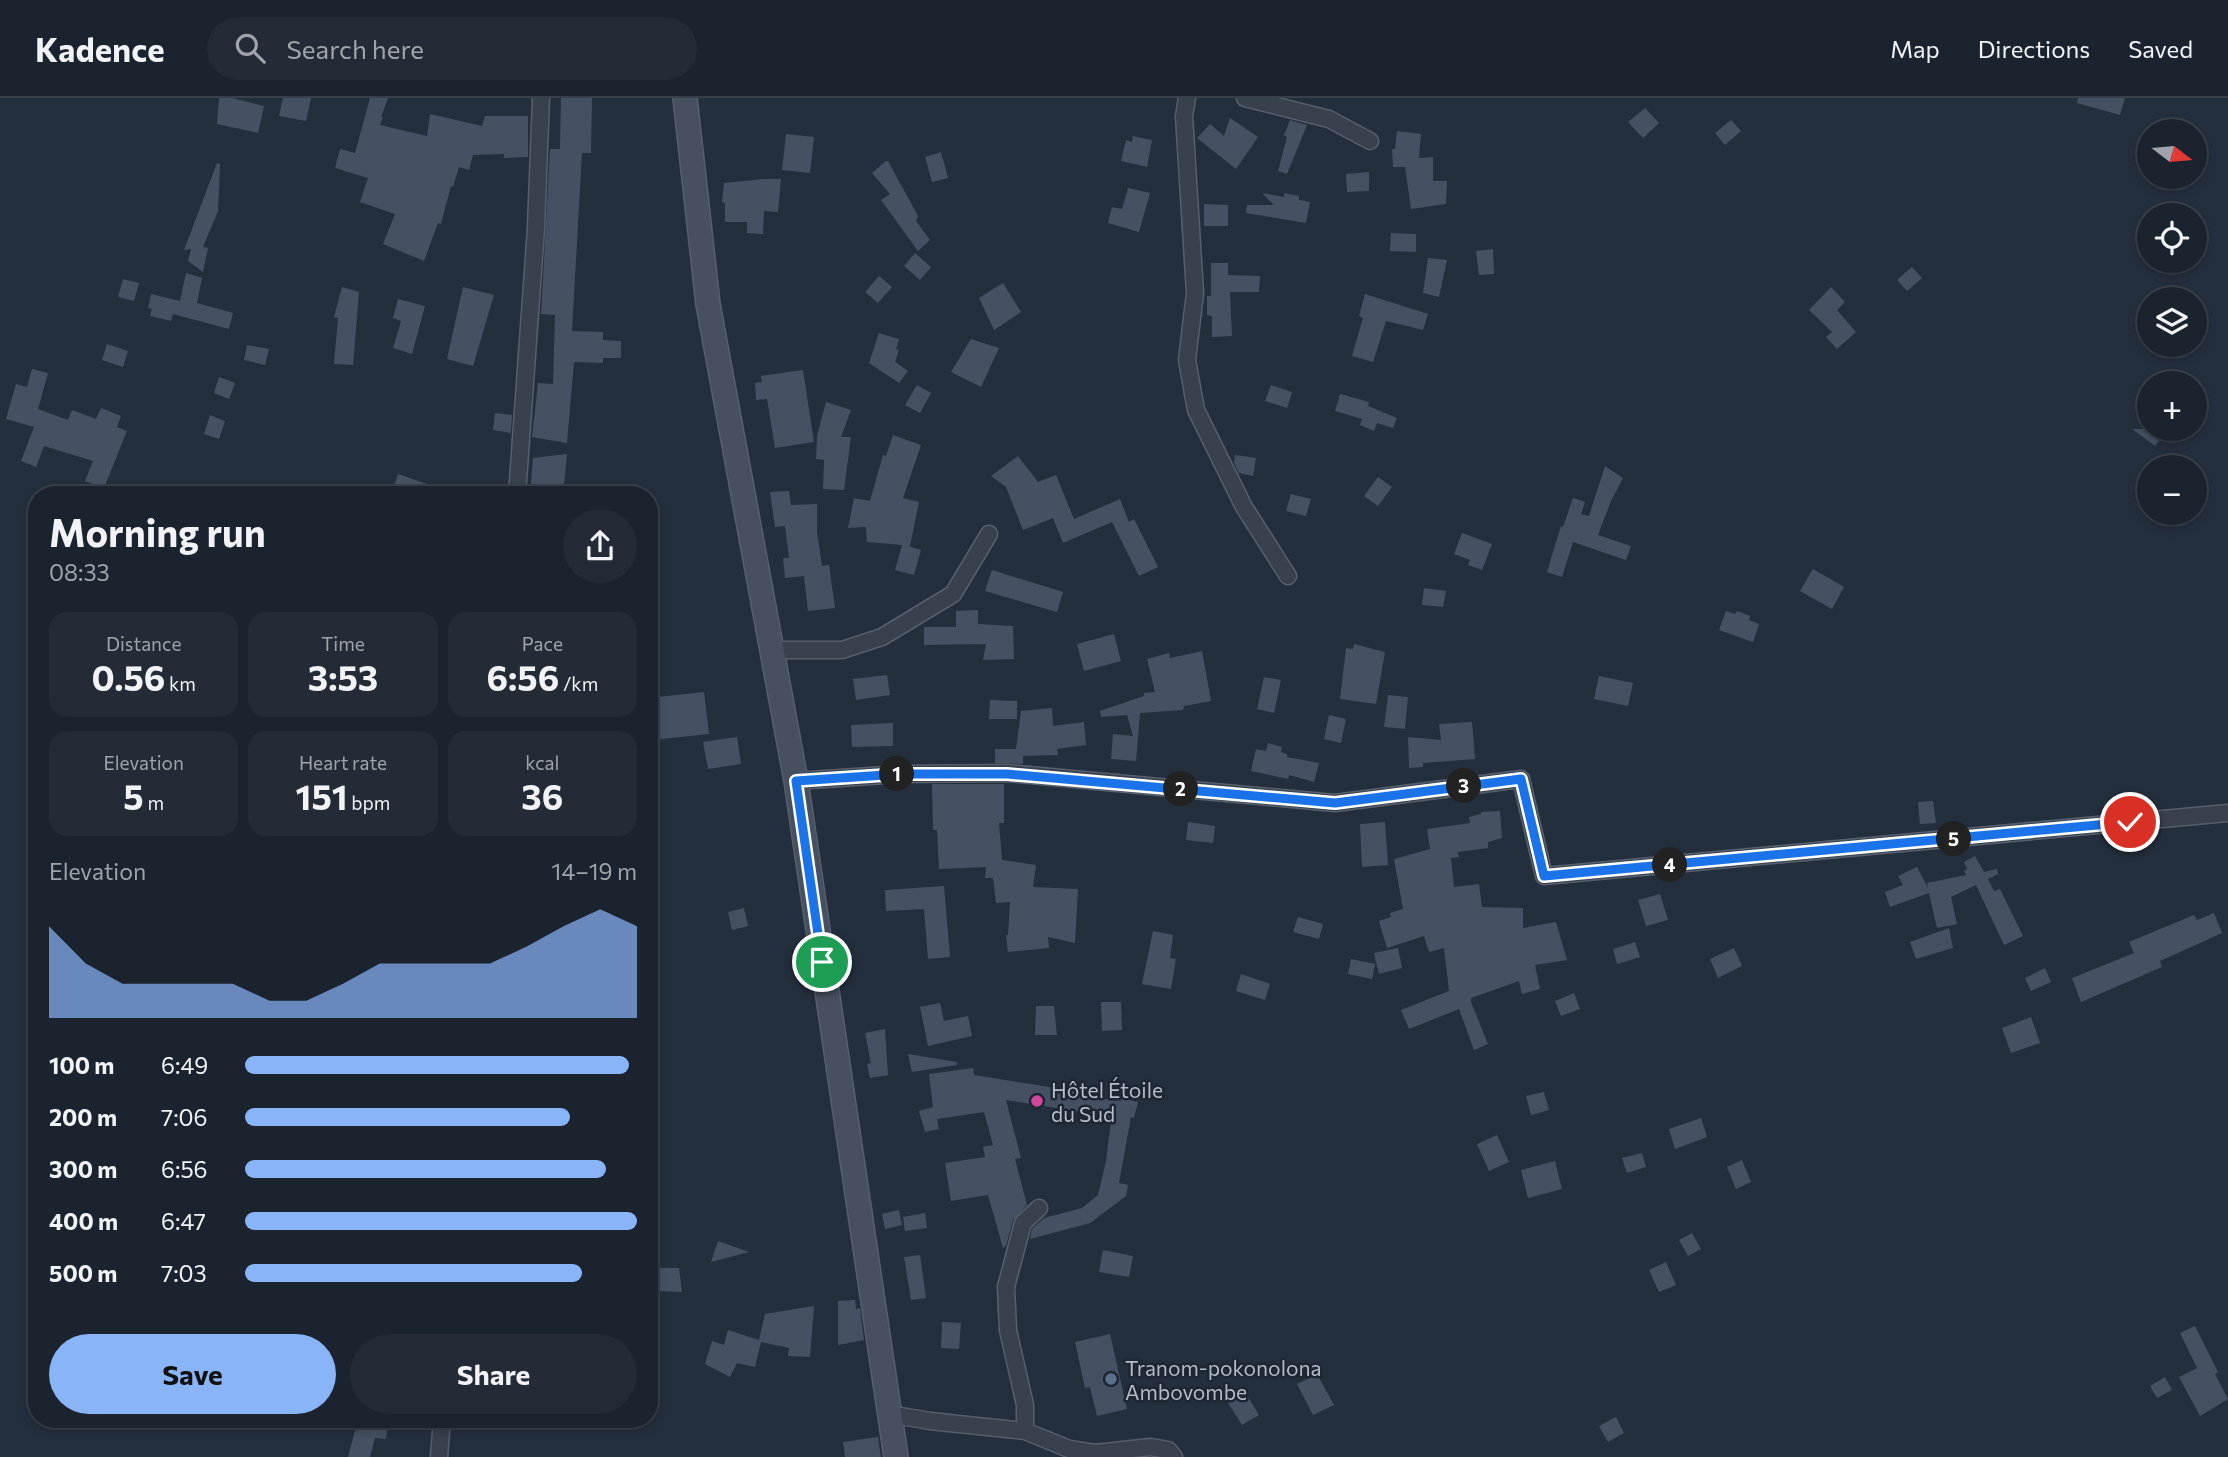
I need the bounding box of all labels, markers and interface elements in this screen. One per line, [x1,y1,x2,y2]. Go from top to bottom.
search box [207,17,697,80]
text: Kadence [35,28,165,69]
icon: search [231,29,269,67]
text: Search here [287,33,424,64]
text: Map [1890,34,1940,63]
text: Directions [1978,34,2090,63]
text: Saved [2128,34,2193,63]
north arrow [2137,119,2207,189]
map controls [2137,119,2207,525]
button: locate [2137,203,2207,273]
button: layers [2137,287,2207,357]
button: + [2137,371,2207,441]
button: − [2137,455,2207,525]
text: Morning run [49,508,266,555]
button: share [563,509,637,583]
text: 08:33 [49,558,110,586]
text: Distance [106,632,181,655]
text: Time [321,632,365,655]
text: Pace [522,632,563,655]
text: 0.56 [91,655,165,698]
text: 3:53 [308,655,378,698]
text: 6:56 [486,655,559,698]
text: km [165,672,196,695]
text: /km [559,672,598,695]
text: Elevation [104,751,184,774]
text: Heart rate [299,751,387,774]
text: kcal [525,751,559,774]
pin: 1 [880,756,914,792]
text: 1 [892,762,901,785]
pin: 3 [1446,768,1482,804]
pin: 2 [1164,772,1198,806]
text: 5 [123,774,144,817]
text: 151 [296,774,348,817]
text: 36 [521,774,563,817]
text: 3 [1458,774,1469,797]
text: 2 [1175,777,1186,800]
text: m [144,791,164,814]
text: bpm [348,791,390,814]
pin [2100,792,2160,852]
icon: check [2111,803,2149,841]
pin: 5 [1937,822,1972,856]
text: 5 [1948,827,1959,850]
pin: 4 [1652,848,1688,882]
text: 4 [1664,853,1675,876]
text: Elevation [49,857,146,885]
text: 14–19 m [552,857,637,885]
pin [792,932,852,992]
icon: arrive [803,943,841,981]
text: 100 m [49,1051,114,1079]
text: 6:49 [161,1051,208,1079]
place label: Hôtel Étoile du Sud [1051,1077,1163,1126]
marker: Hôtel Étoile du Sud [1029,1093,1045,1109]
text: 200 m [49,1103,117,1131]
text: 7:06 [161,1103,208,1131]
text: 300 m [49,1155,117,1183]
text: 6:56 [161,1155,208,1183]
text: 400 m [49,1207,118,1235]
text: 6:47 [161,1207,206,1235]
text: 500 m [49,1259,117,1287]
text: 7:03 [161,1259,207,1287]
button: Save [49,1334,336,1414]
button: Share [350,1334,637,1414]
place label: Tranom-pokonolona Ambovombe [1125,1355,1322,1404]
marker: Tranom-pokonolona Ambovombe [1103,1371,1119,1387]

